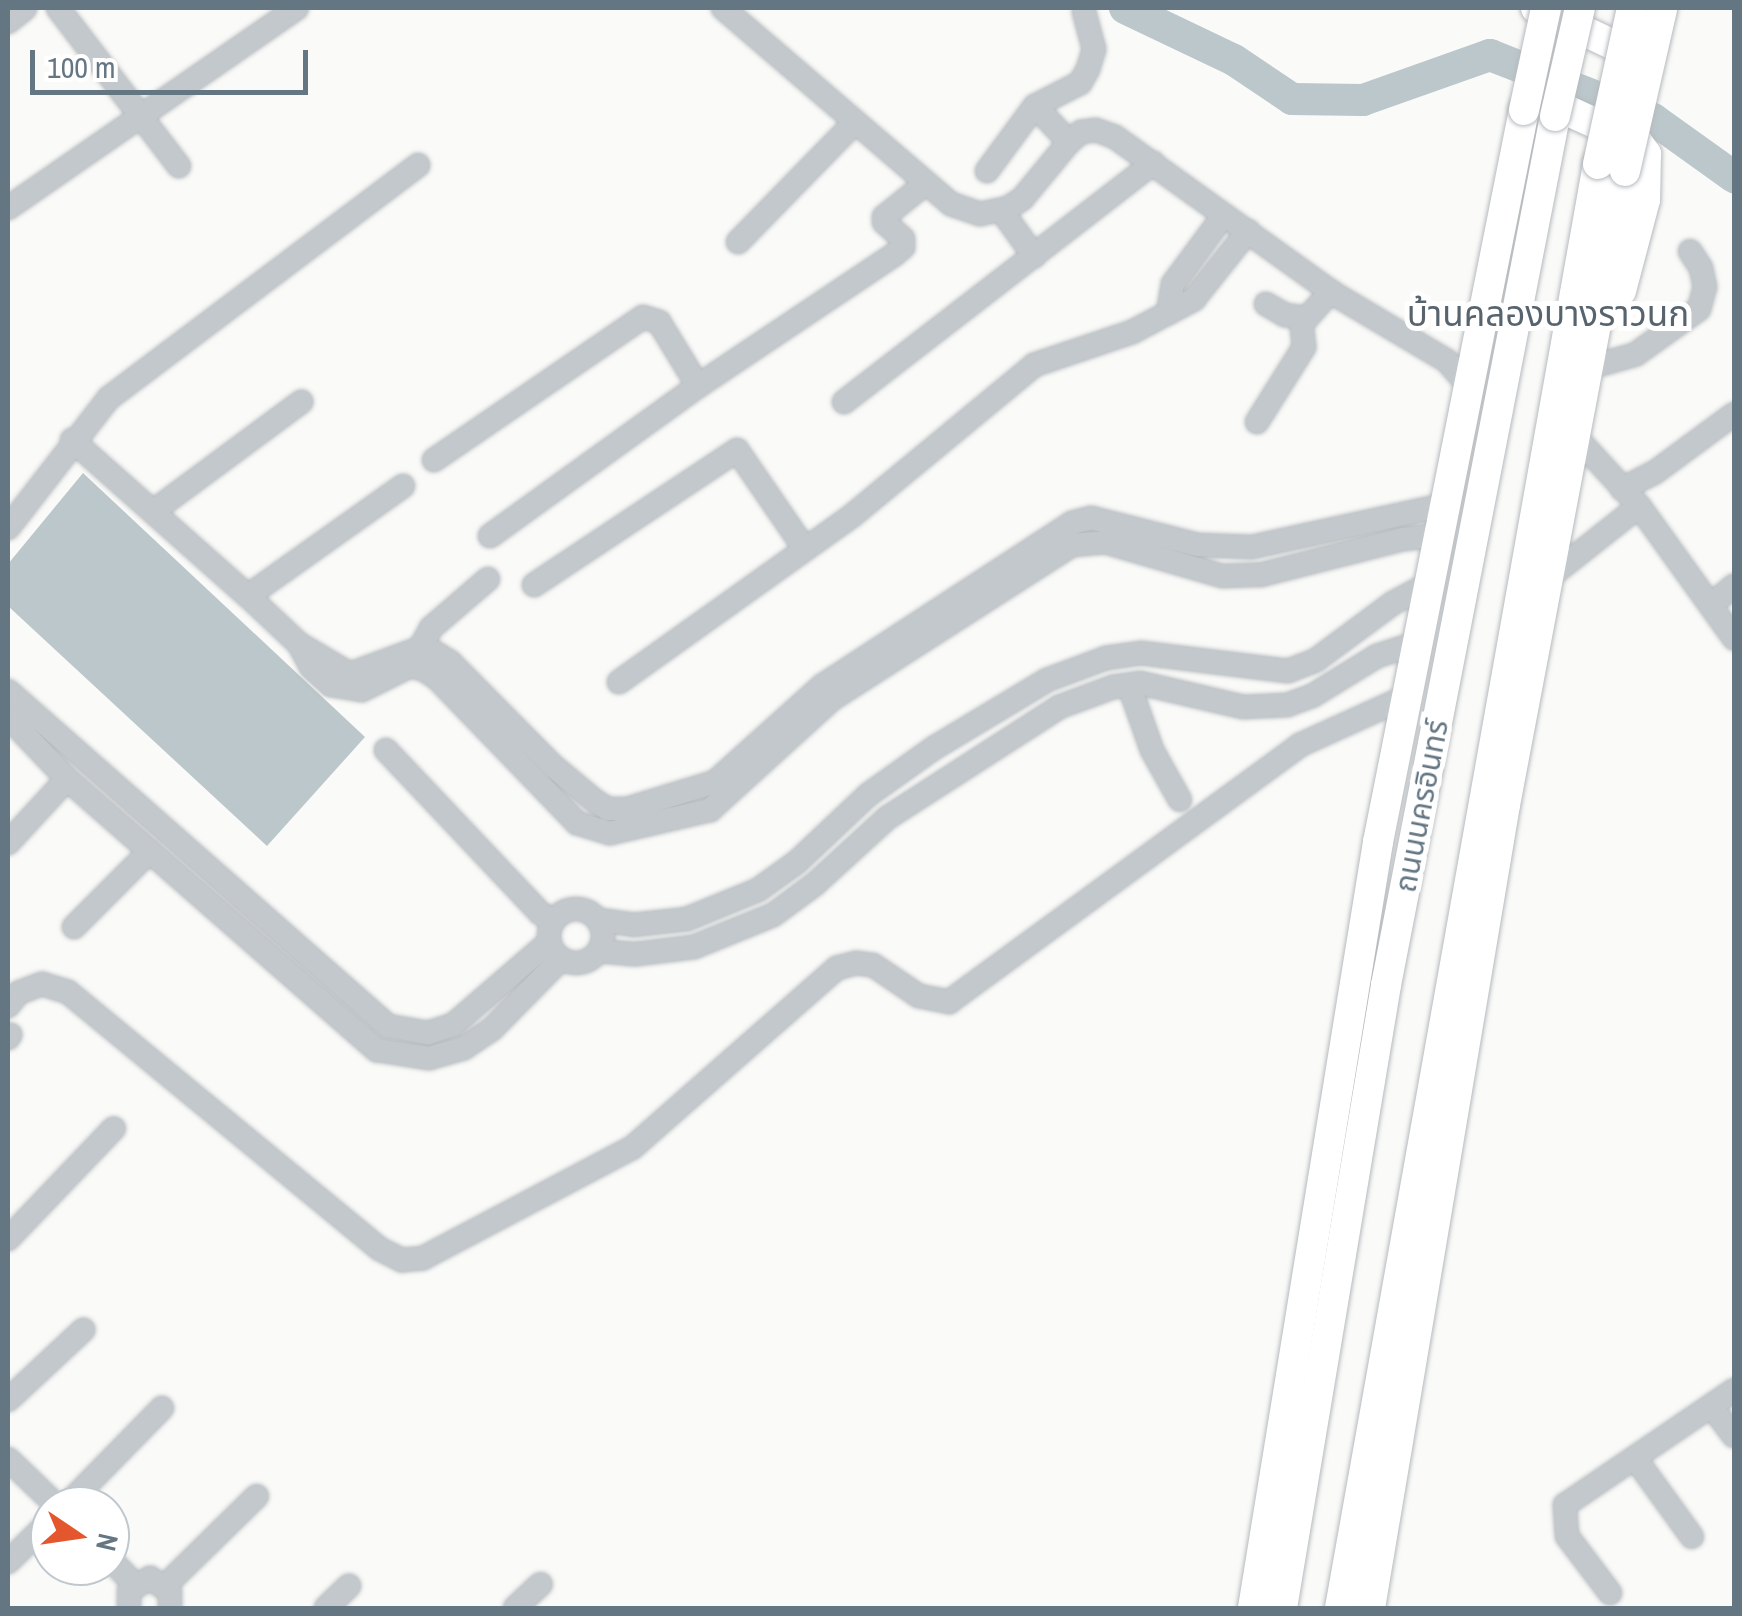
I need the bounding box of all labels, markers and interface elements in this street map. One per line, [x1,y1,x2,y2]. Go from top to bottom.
scale bar [35,30,312,92]
text: 100 m [47,47,115,87]
district label: บ้านคลองบางราวนก [1407,293,1689,335]
street label: ถนนนครอินทร์ [1387,717,1455,895]
north arrow [30,1486,130,1586]
text: N [87,1530,128,1555]

